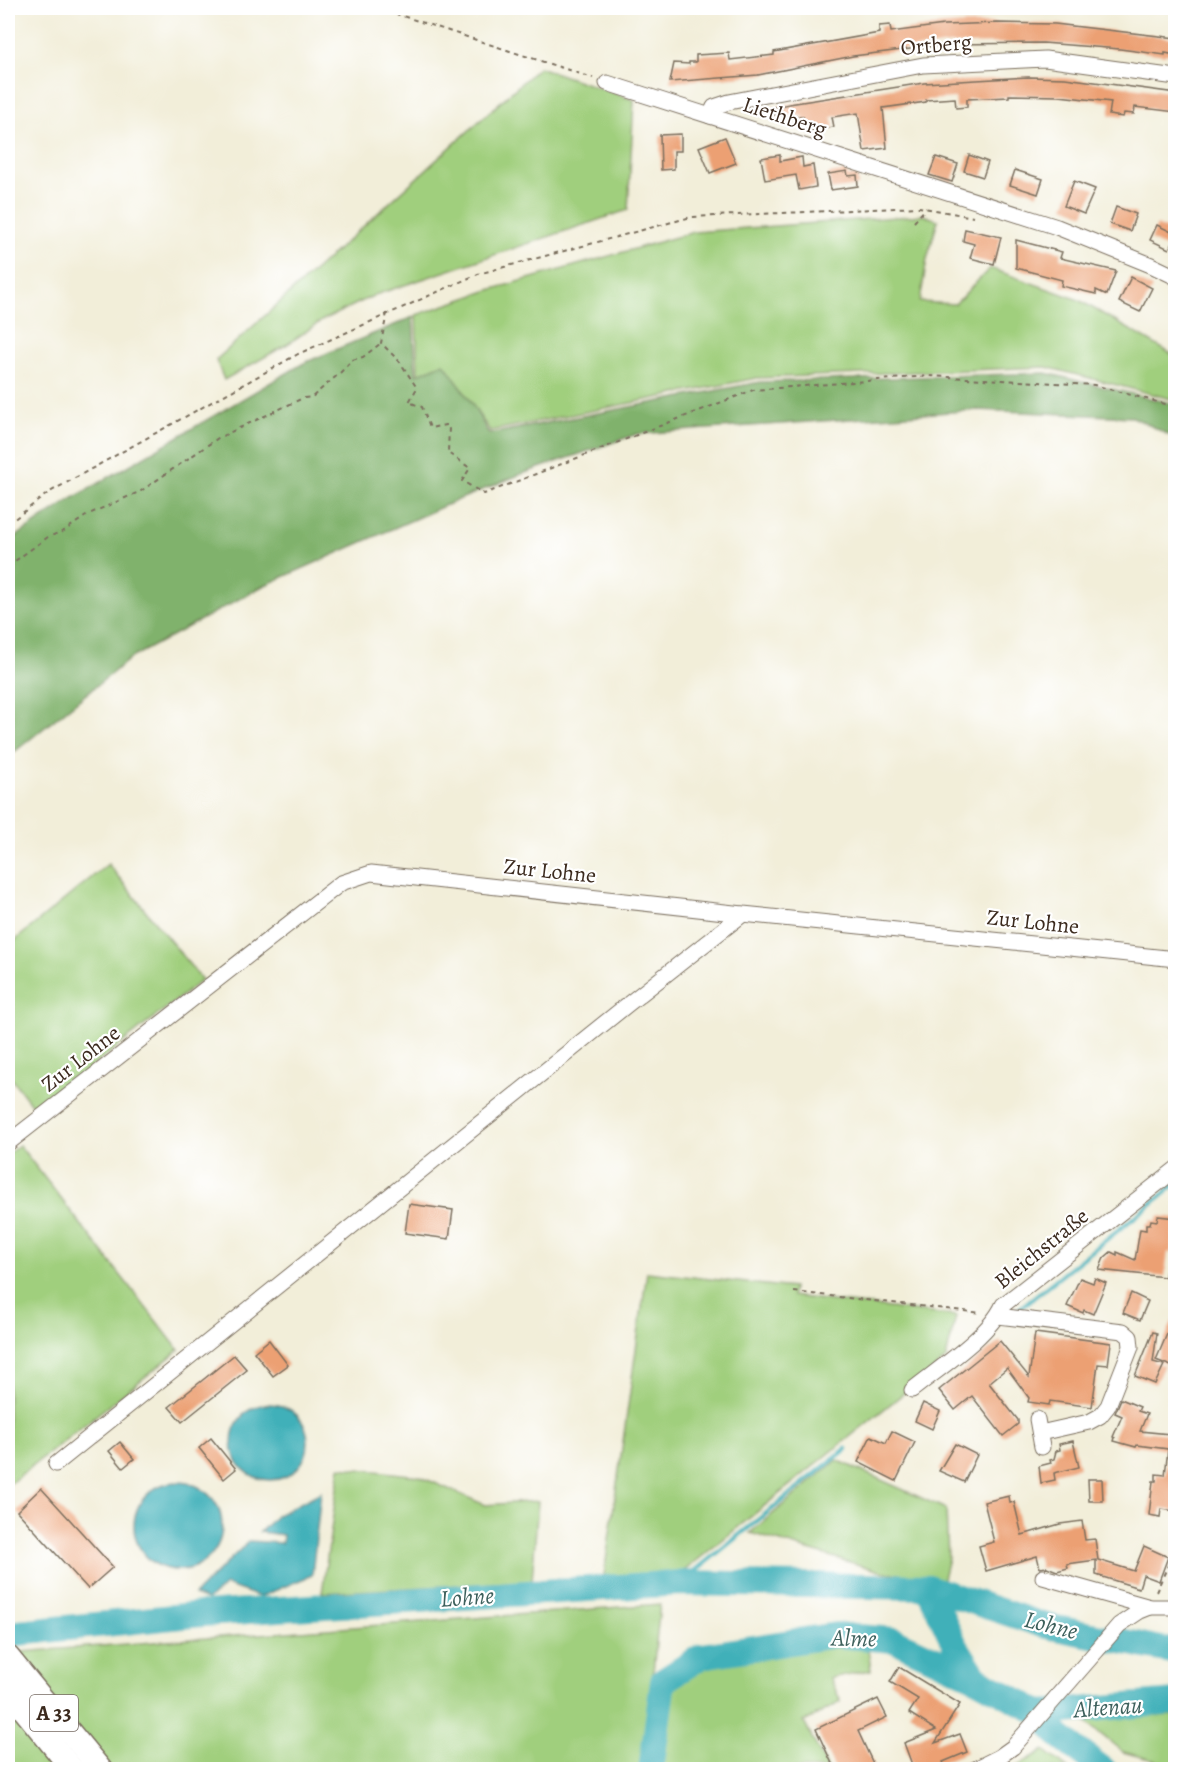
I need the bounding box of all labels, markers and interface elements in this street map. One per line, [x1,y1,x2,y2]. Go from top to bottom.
street label: Ortberg [899,27,973,63]
street label: Liethberg [739,89,831,145]
street label: Zur Lohne [502,851,598,891]
street label: Zur Lohne [985,902,1081,942]
street label: Zur Lohne [35,1018,126,1099]
street label: Bleichstraße [988,1202,1095,1296]
water label: Lohne [439,1579,495,1615]
water label: Lohne [1021,1603,1081,1647]
water label: Alme [829,1622,877,1654]
water label: Altenau [1071,1689,1144,1725]
road number: A 33 [30,1695,78,1731]

